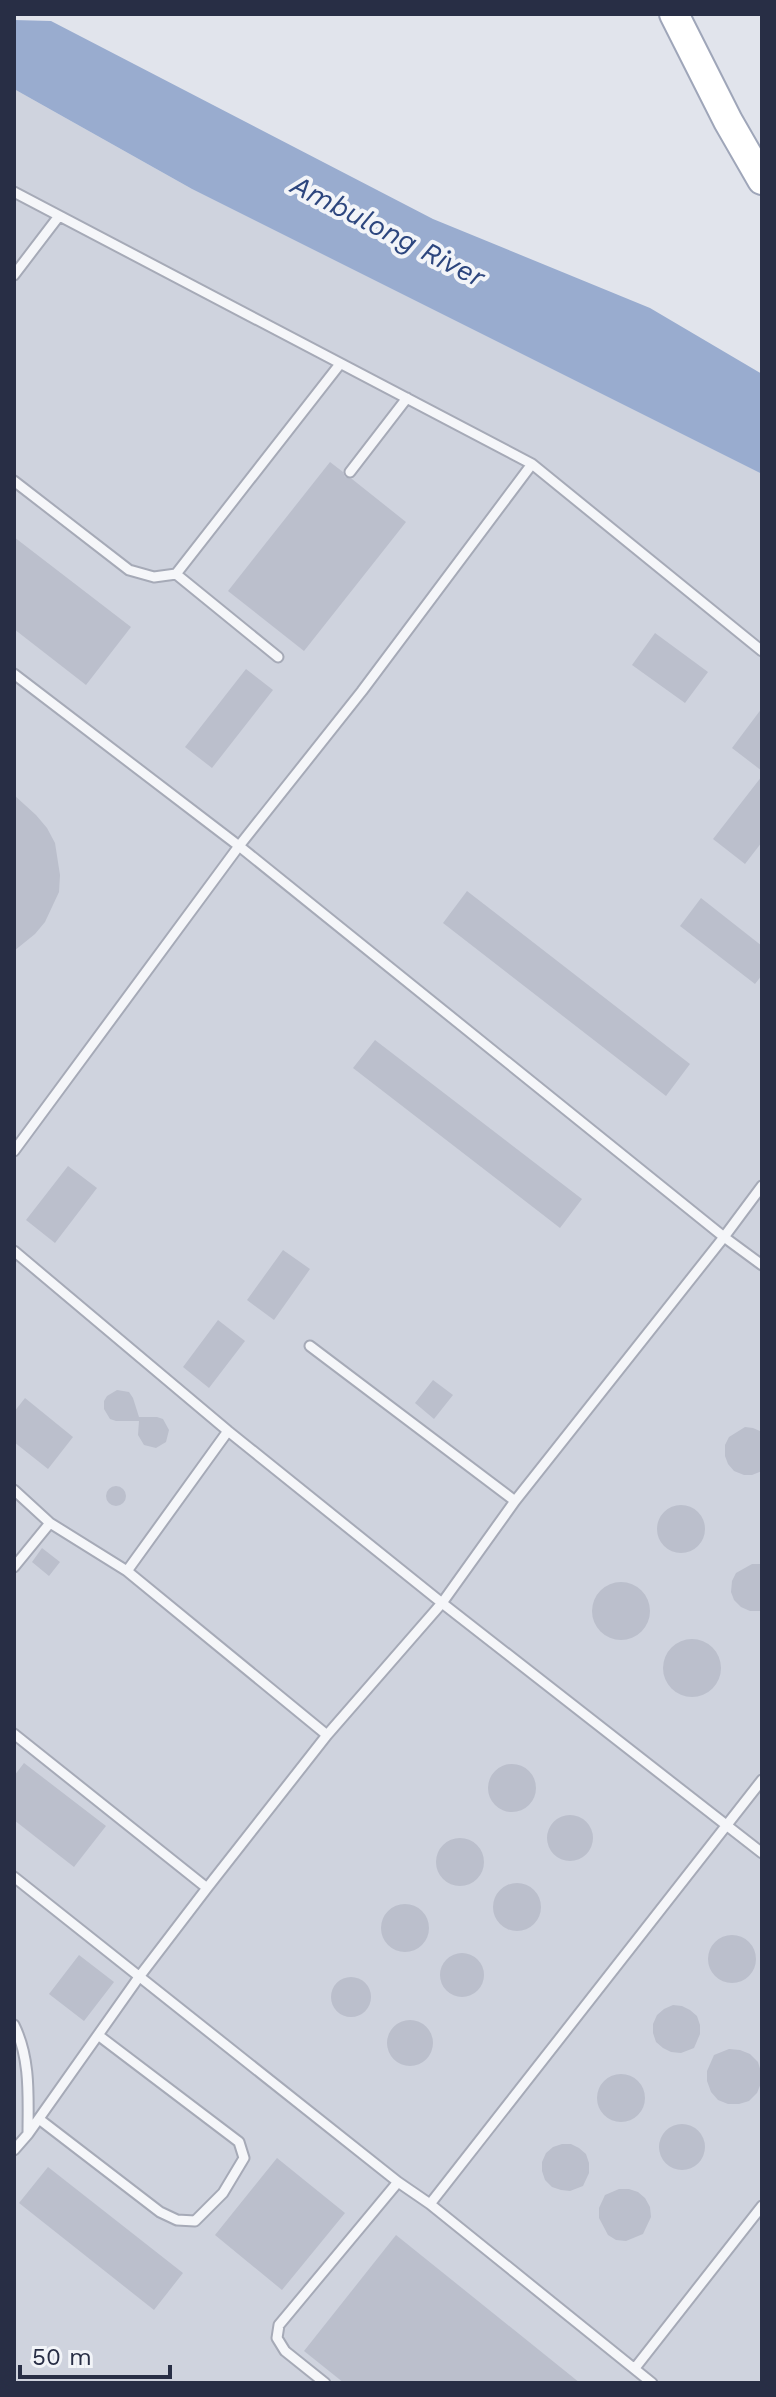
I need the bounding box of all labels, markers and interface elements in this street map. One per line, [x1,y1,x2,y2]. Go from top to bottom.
water label: Ambulong River [285,168,491,294]
scale bar [20,2329,170,2379]
text: 50 m [32,2343,92,2371]

